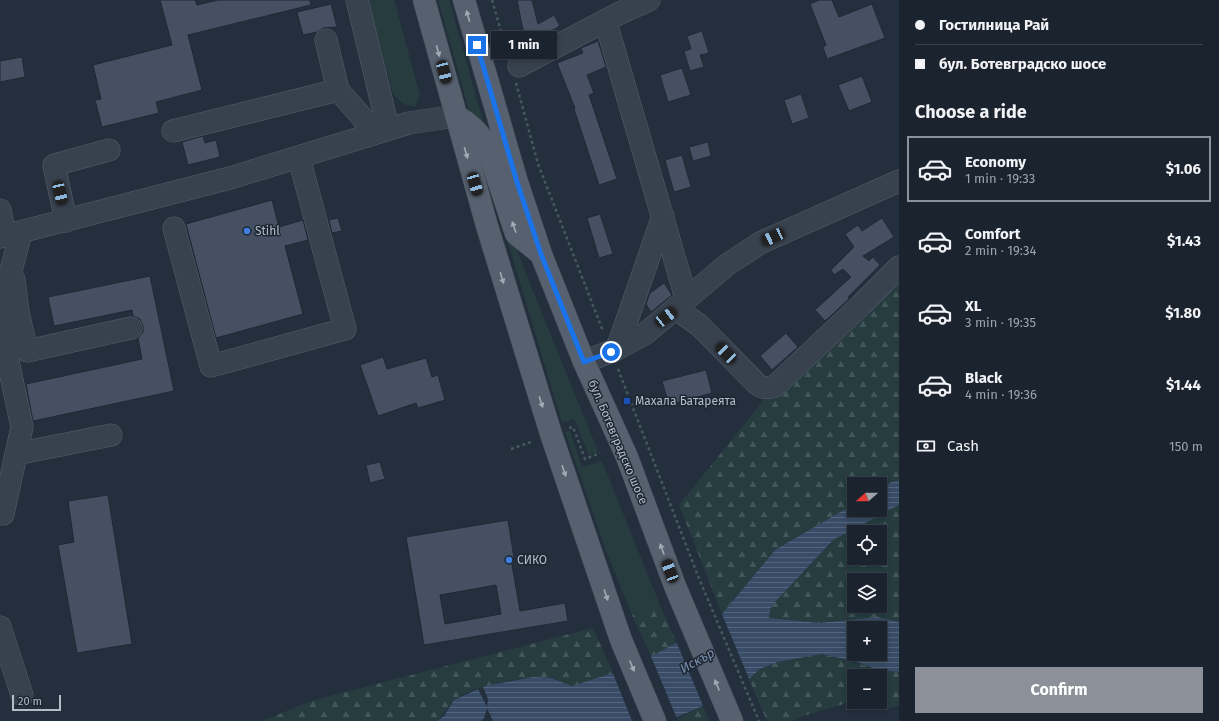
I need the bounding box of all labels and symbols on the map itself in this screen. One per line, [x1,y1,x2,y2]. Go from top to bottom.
one-way arrow [465,9,471,21]
callout: 1 min [491,31,557,59]
route end [468,36,486,54]
one-way arrow [435,45,441,57]
car [435,59,453,85]
one-way arrow [463,148,469,160]
car [466,171,484,197]
car [51,180,69,206]
one-way arrow [510,221,516,233]
place label: Stihl [255,224,280,238]
marker: Stihl [242,226,252,236]
car [760,226,786,248]
one-way arrow [499,273,505,285]
car [653,305,679,329]
car [713,340,739,366]
route start [602,343,620,361]
street label: бул. Ботевградско шосе [585,378,651,506]
place label: Махала Батареята [635,394,736,408]
marker: Махала Батареята [622,396,632,406]
one-way arrow [538,397,544,409]
one-way arrow [561,466,567,478]
north arrow [847,477,887,517]
one-way arrow [658,543,664,555]
place label: СИКО [517,553,547,567]
marker: СИКО [504,555,514,565]
car [660,558,680,584]
one-way arrow [603,589,609,601]
water label: Искър [677,645,717,676]
one-way arrow [629,660,635,671]
one-way arrow [714,679,720,691]
scale bar [12,693,61,712]

